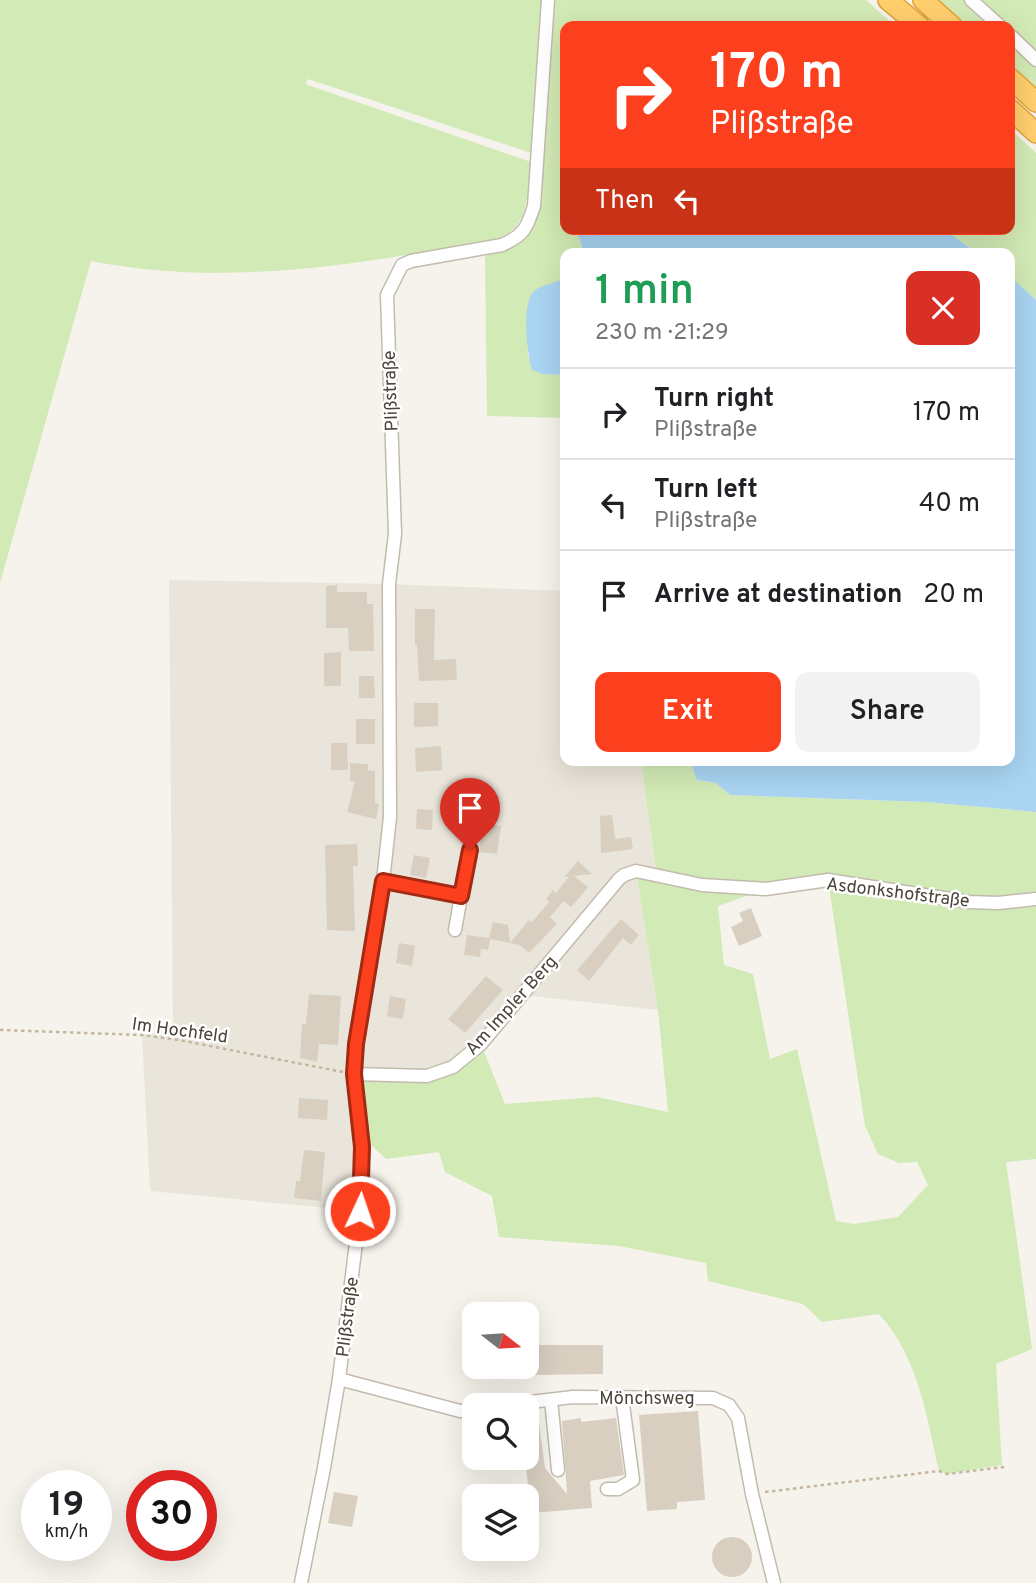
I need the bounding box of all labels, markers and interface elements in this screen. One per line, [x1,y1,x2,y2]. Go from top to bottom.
text: 170 m [710,44,843,106]
icon: right [595,49,686,140]
text: Plißstraße [710,105,854,145]
icon: left [668,182,706,220]
text: Then [595,185,654,218]
text: 1 min [595,266,694,319]
button: close [906,271,980,345]
text: 230 m · 21:29 [595,319,729,348]
street label: Plißstraße [379,350,404,432]
text: Turn right [654,383,774,416]
icon: right [595,395,633,433]
text: 170 m [913,397,980,430]
text: Plißstraße [654,416,757,445]
text: Turn left [654,474,758,507]
icon: left [595,486,633,524]
text: 40 m [919,488,980,521]
text: Plißstraße [654,507,757,536]
icon: arrive [595,577,633,615]
text: Arrive at destination [654,579,902,612]
text: 20 m [923,579,984,612]
button: Exit [595,672,781,752]
button: Share [795,672,980,752]
pin [440,778,500,850]
icon: arrive [451,789,489,827]
street label: Asdonkshofstraße [825,873,971,914]
street label: Am Impler Berg [461,951,563,1061]
street label: Im Hochfeld [130,1013,229,1050]
position arrow [323,1174,397,1248]
street label: Plißstraße [332,1276,365,1359]
north arrow [462,1302,539,1379]
map controls [462,1302,539,1561]
street label: Mönchsweg [599,1388,695,1411]
button: search [462,1393,539,1470]
speed limit sign: 30 [126,1470,217,1561]
text: 19 [49,1484,84,1528]
button: layers [462,1484,539,1561]
text: km/h [45,1521,88,1544]

